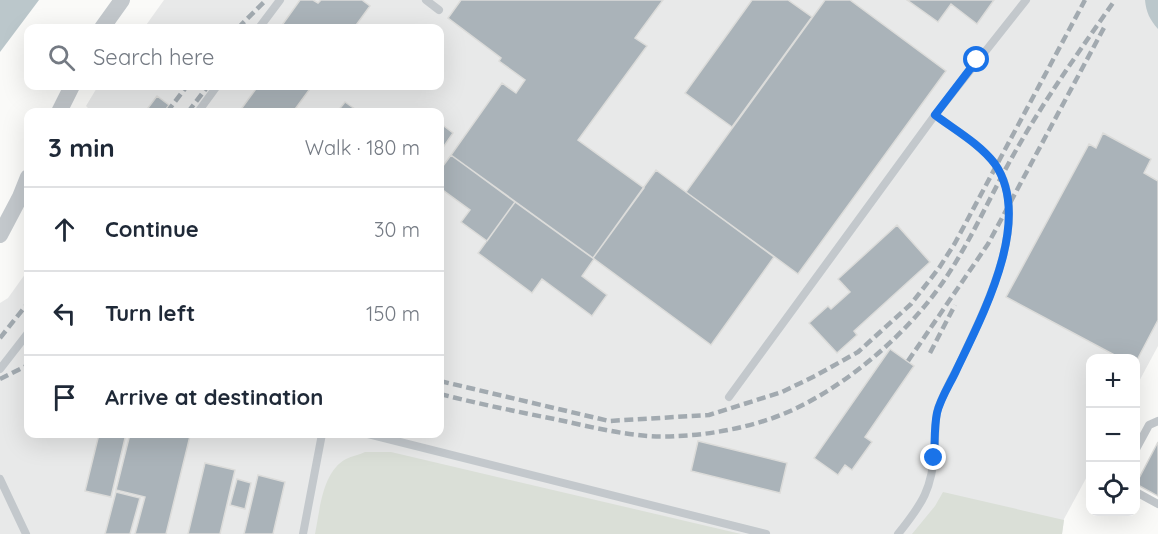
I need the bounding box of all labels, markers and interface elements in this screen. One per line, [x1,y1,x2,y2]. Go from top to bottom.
search box [24,24,444,90]
icon: search [45,41,78,74]
text: Search here [93,43,214,71]
route start [963,46,989,72]
text: 3 min [48,131,115,164]
text: Walk · 180 m [305,135,420,160]
icon: ahead [48,213,81,246]
text: Continue [105,215,199,243]
text: 30 m [374,217,420,242]
icon: left [48,297,81,330]
text: Turn left [105,299,195,327]
text: 150 m [366,301,420,326]
map controls [1086,354,1140,516]
button: + [1086,354,1140,408]
icon: arrive [48,381,81,414]
text: Arrive at destination [105,383,323,411]
button: − [1086,408,1140,462]
route end [920,444,946,470]
button: locate [1086,462,1140,516]

